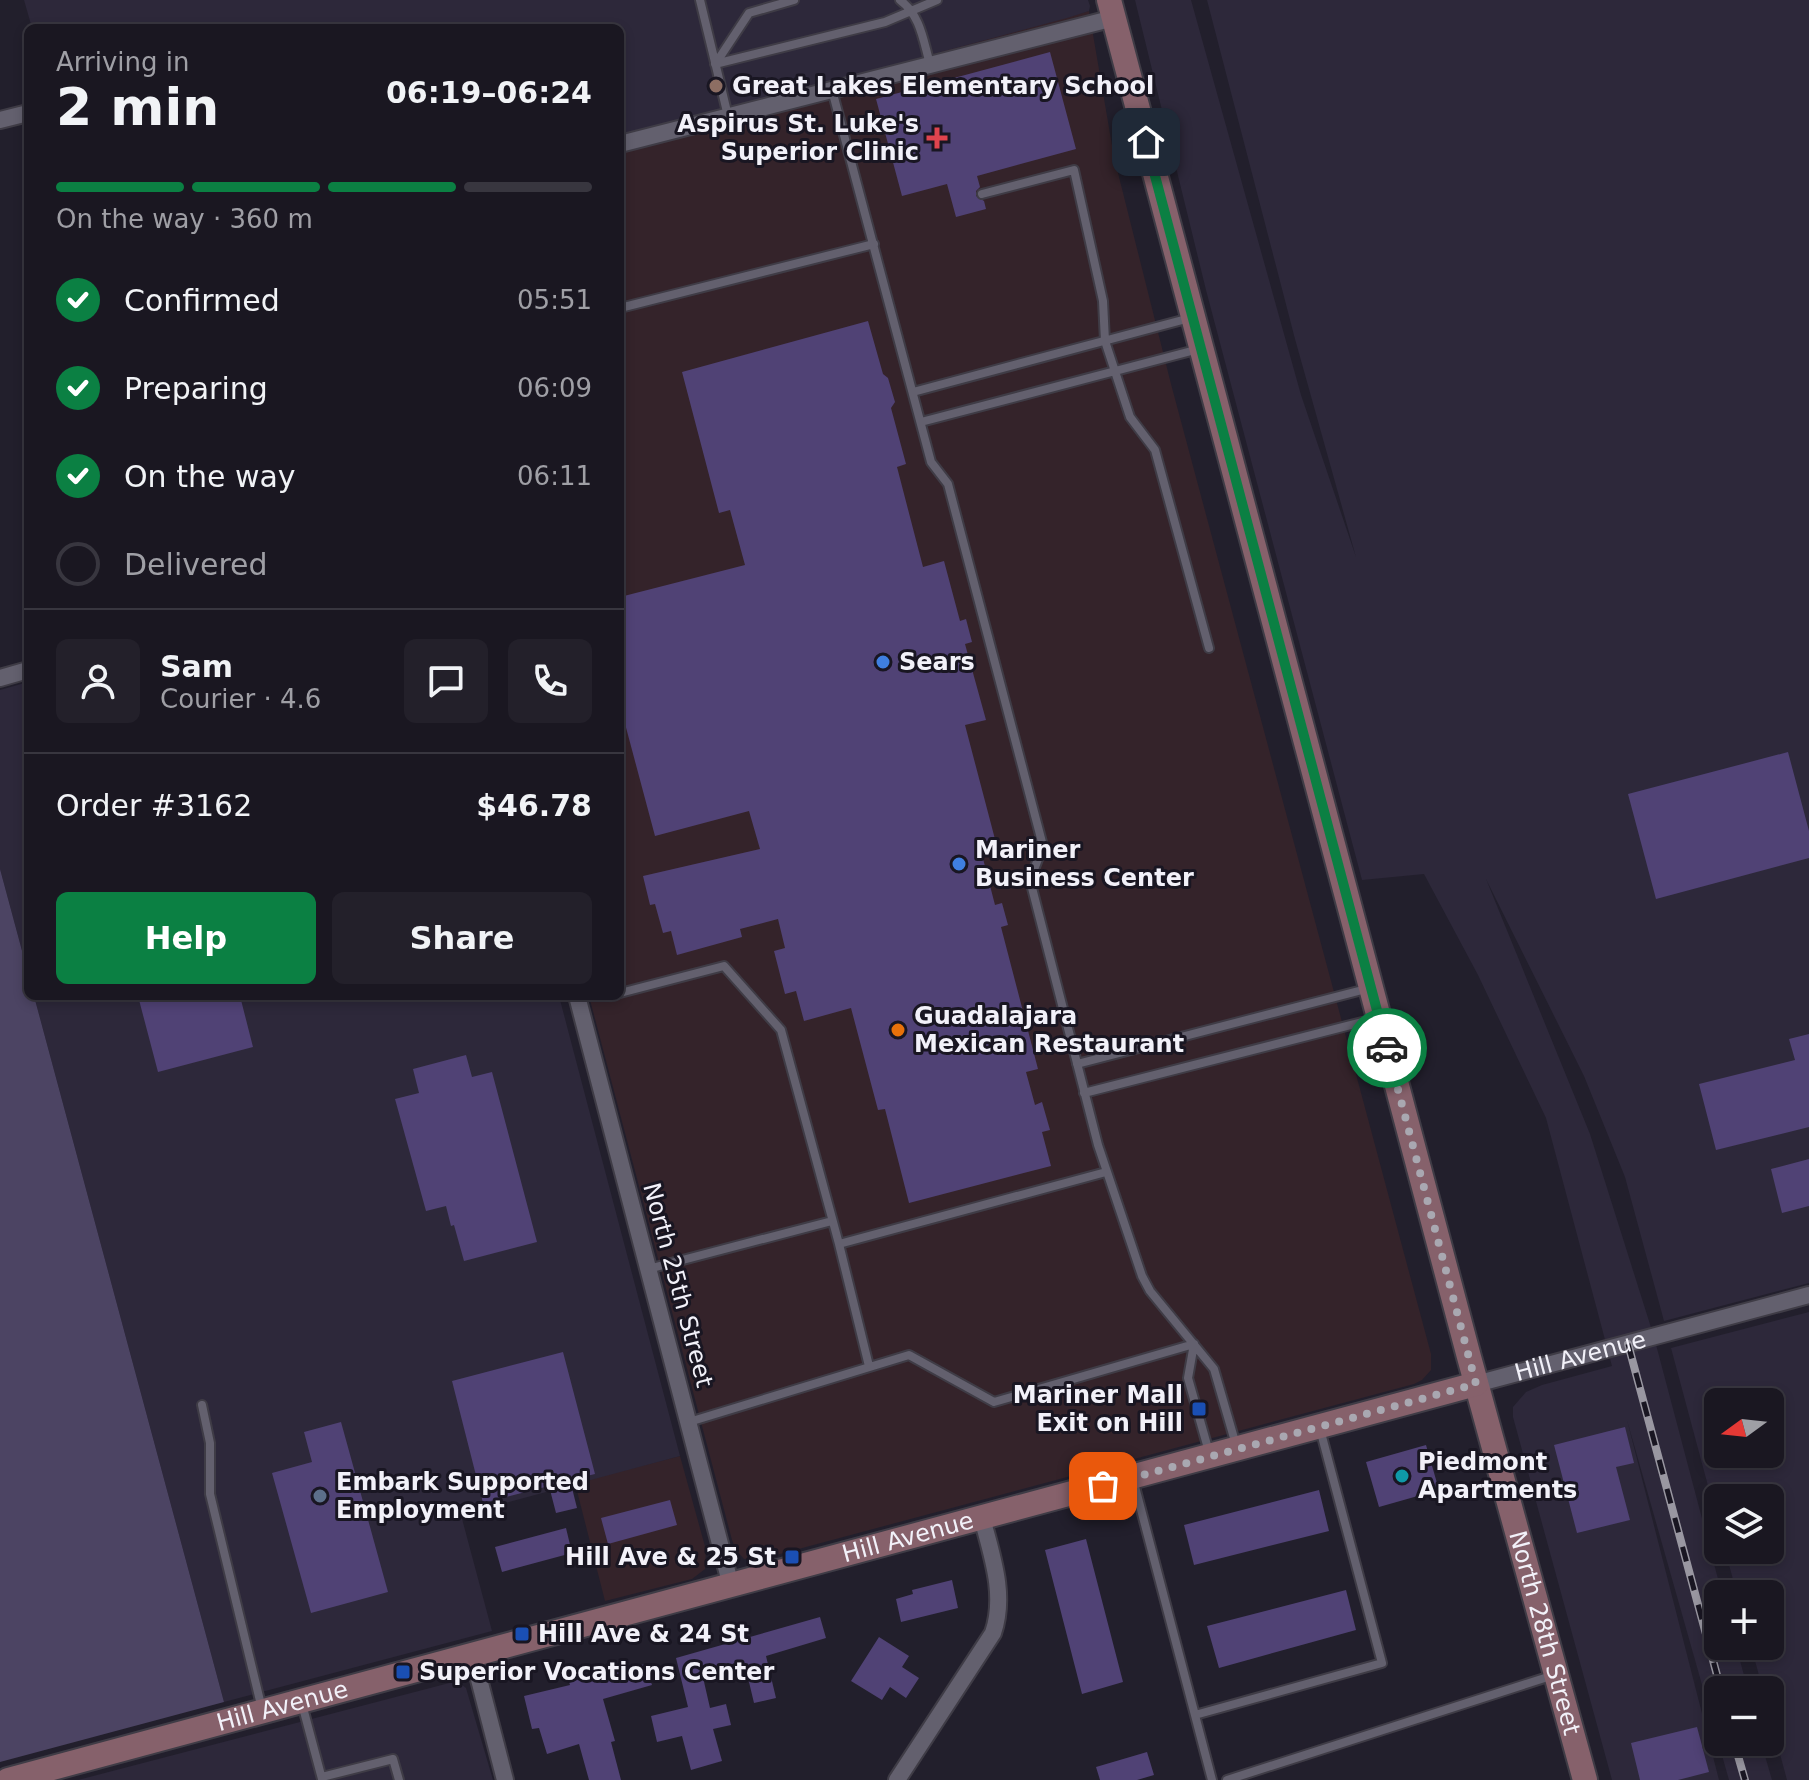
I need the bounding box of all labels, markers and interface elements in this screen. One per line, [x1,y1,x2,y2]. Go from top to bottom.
text: Arriving in [56,47,190,77]
place label: Great Lakes Elementary School [732,72,1154,100]
text: 06:19–06:24 [386,75,592,110]
text: 2 min [56,77,219,137]
marker: Great Lakes Elementary School [707,77,725,95]
pin [1112,108,1180,176]
place label: Aspirus St. Luke's Superior Clinic [677,110,919,166]
icon: home [1124,120,1168,164]
marker: Aspirus St. Luke's Superior Clinic [926,127,948,149]
text: On the way · 360 m [56,204,313,234]
icon: check [56,278,100,322]
text: Confirmed [124,283,280,318]
text: 05:51 [517,285,592,315]
icon: check [56,366,100,410]
text: Preparing [124,371,268,406]
text: 06:09 [517,373,592,403]
icon: check [56,454,100,498]
text: On the way [124,459,296,494]
text: 06:11 [517,461,592,491]
text: Delivered [124,547,268,582]
button: person [56,639,140,723]
button: chat [404,639,488,723]
button: phone [508,639,592,723]
place label: Sears [899,648,975,676]
text: Sam [160,649,233,684]
marker: Sears [874,653,892,671]
text: Courier · 4.6 [160,684,321,714]
text: Order #3162 [56,788,252,823]
text: $46.78 [476,788,592,823]
place label: Mariner Business Center [975,836,1194,892]
marker: Mariner Business Center [950,855,968,873]
button: Help [56,892,316,984]
button: Share [332,892,592,984]
place label: Guadalajara Mexican Restaurant [914,1002,1184,1058]
courier [1347,1008,1427,1088]
marker: Guadalajara Mexican Restaurant [889,1021,907,1039]
icon: car [1365,1026,1409,1070]
street label: North 25th Street [637,1180,719,1390]
street label: Hill Avenue [1512,1325,1649,1387]
place label: Mariner Mall Exit on Hill [1013,1381,1183,1437]
north arrow [1704,1388,1784,1468]
map controls [1704,1388,1784,1756]
marker: Mariner Mall Exit on Hill [1190,1400,1208,1418]
place label: Piedmont Apartments [1418,1448,1577,1504]
pin [1069,1452,1137,1520]
icon: bag [1081,1464,1125,1508]
marker: Piedmont Apartments [1393,1467,1411,1485]
place label: Embark Supported Employment [336,1468,589,1524]
button: layers [1704,1484,1784,1564]
marker: Embark Supported Employment [311,1487,329,1505]
street label: Hill Avenue [839,1506,977,1568]
street label: North 28th Street [1503,1528,1586,1738]
place label: Hill Ave & 25 St [565,1543,776,1571]
marker: Hill Ave & 25 St [783,1548,801,1566]
button: + [1704,1580,1784,1660]
place label: Hill Ave & 24 St [538,1620,749,1648]
marker: Hill Ave & 24 St [513,1625,531,1643]
place label: Superior Vocations Center [419,1658,774,1686]
marker: Superior Vocations Center [394,1663,412,1681]
street label: Hill Avenue [213,1675,351,1737]
button: − [1704,1676,1784,1756]

